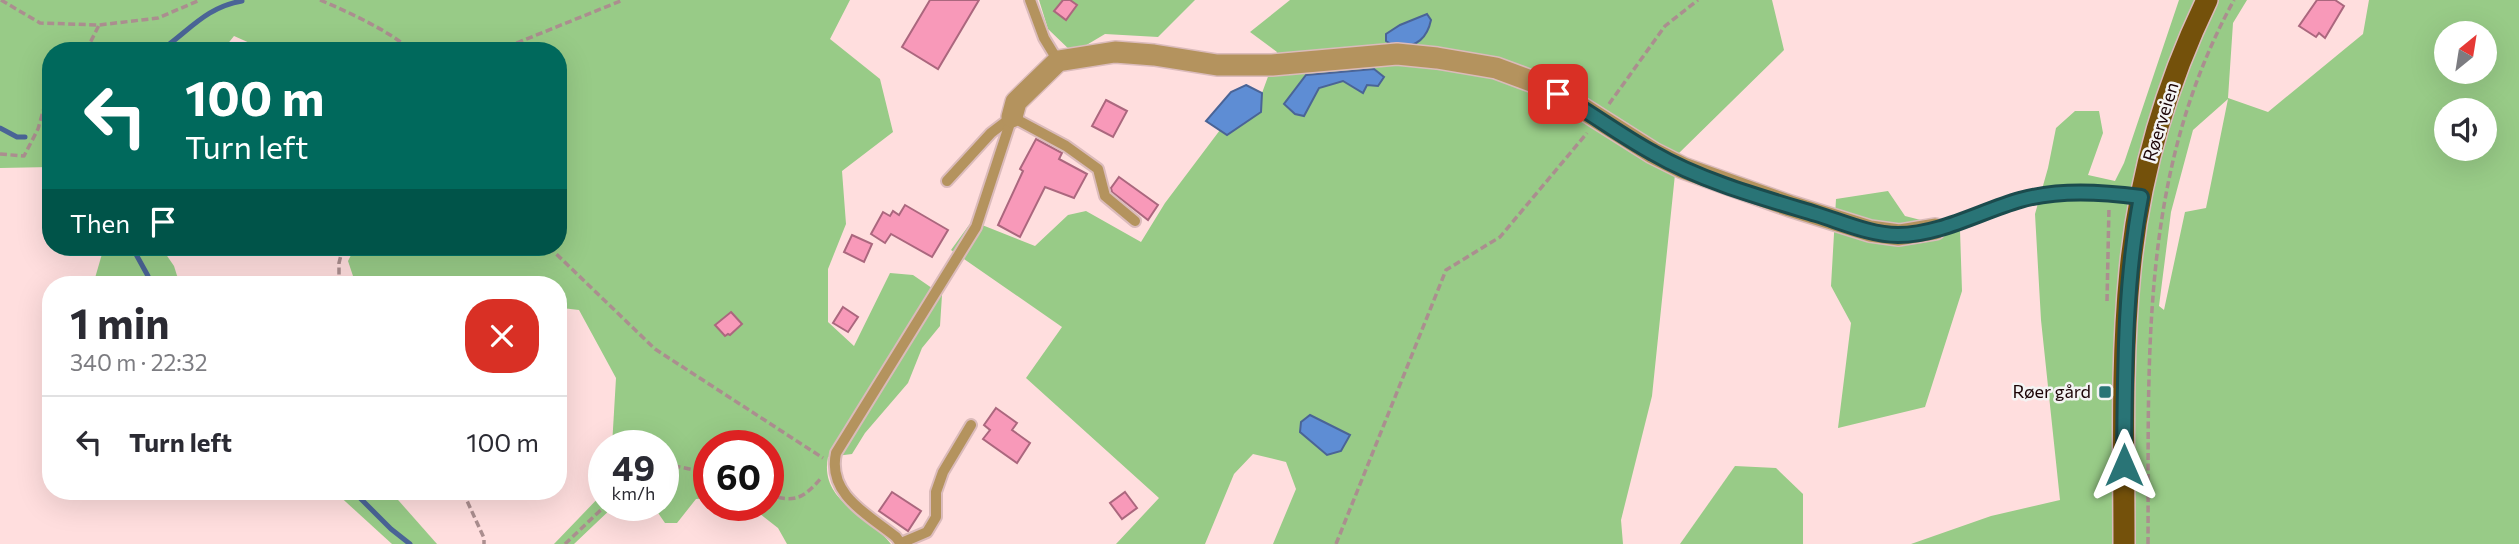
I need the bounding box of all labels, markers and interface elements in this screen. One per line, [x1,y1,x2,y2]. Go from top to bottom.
north arrow [2434,21,2497,84]
map controls [2434,21,2497,161]
pin [1528,64,1588,124]
text: 100 m [185,66,324,126]
icon: left [70,70,161,161]
icon: arrive [1539,75,1577,113]
street label: Røerveien [2138,79,2183,164]
button: sound [2434,98,2497,161]
text: Turn left [185,126,309,166]
icon: arrive [144,203,182,241]
text: Then [70,207,130,238]
text: 1 min [70,296,170,348]
button: close [465,299,539,373]
text: 340 m · 22:32 [70,348,207,376]
place label: Røer gård [2012,380,2091,402]
marker: Røer gård [2097,384,2113,400]
icon: left [70,423,108,461]
text: Turn left [129,426,232,457]
text: 100 m [466,426,539,457]
position arrow [2087,428,2161,502]
speed limit sign: 60 [693,430,784,521]
text: 49 [612,445,655,488]
text: km/h [612,482,655,504]

